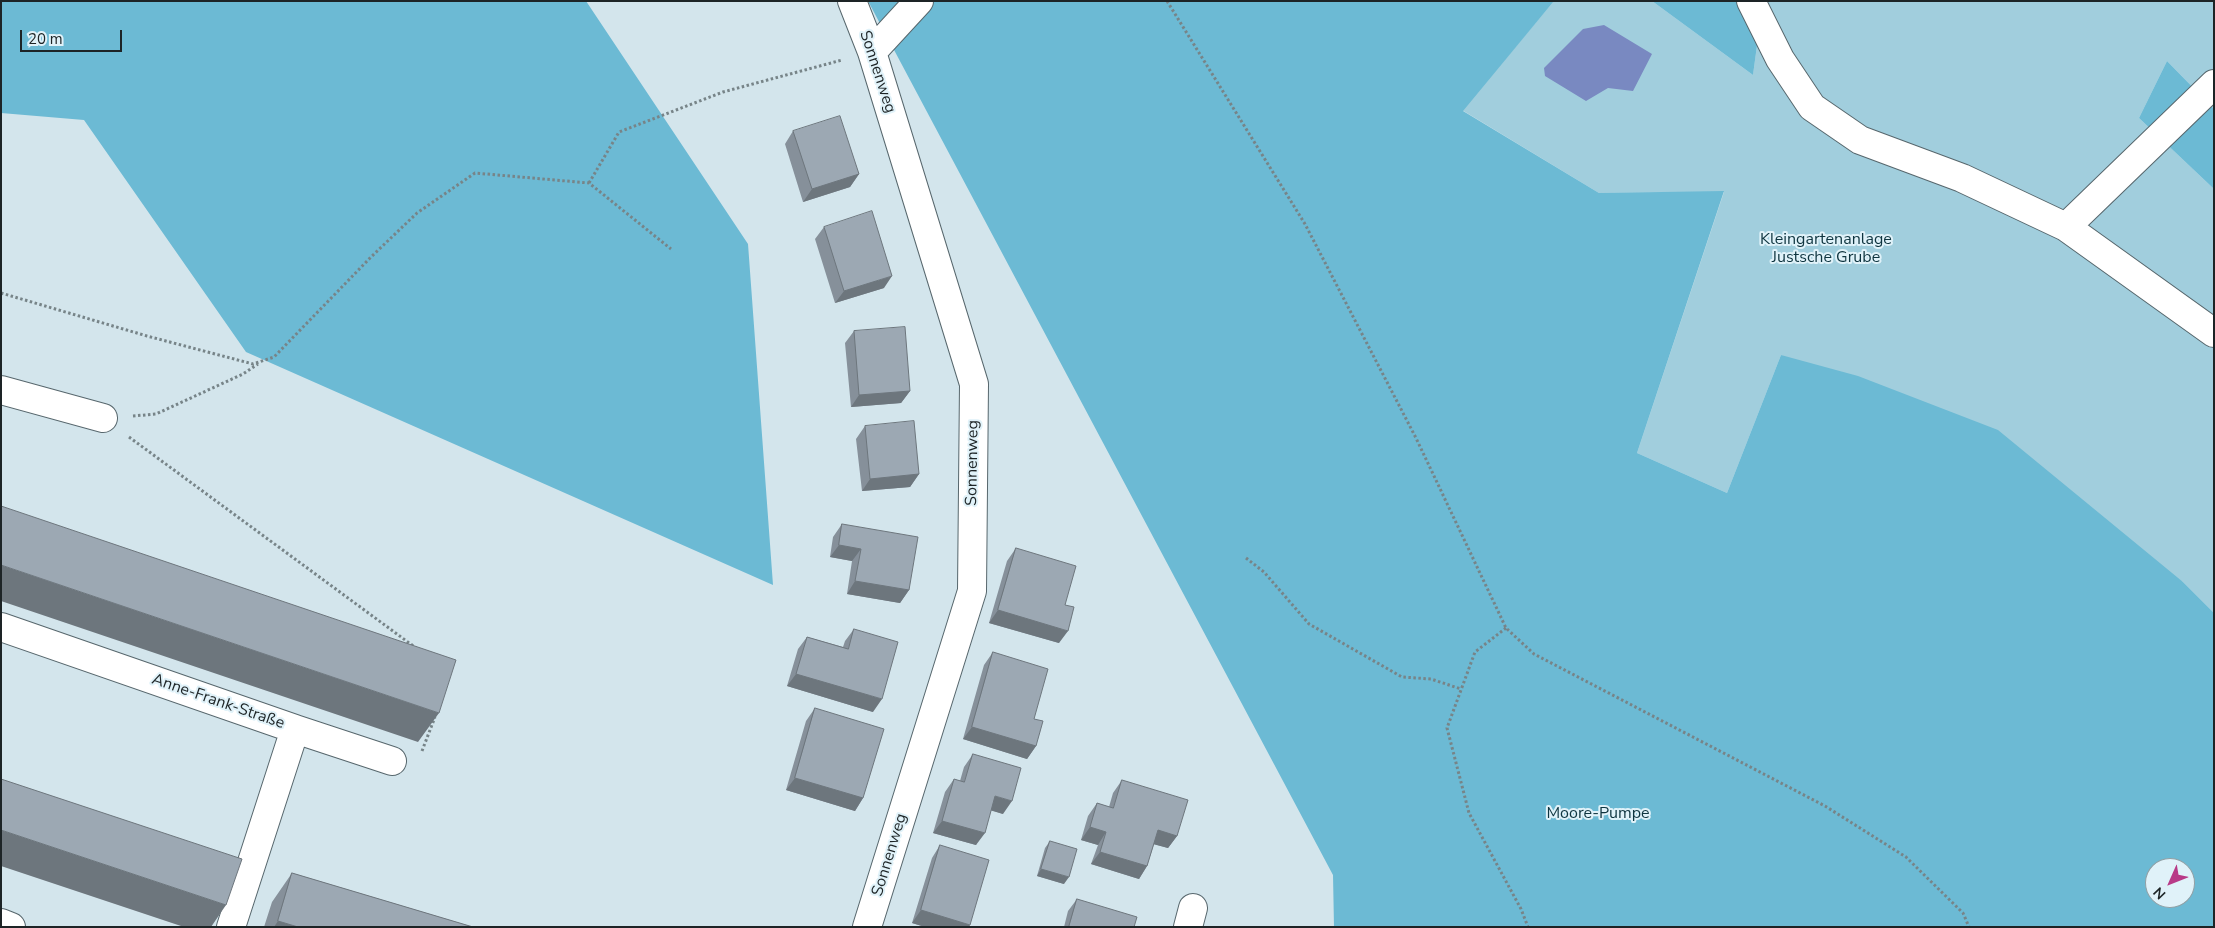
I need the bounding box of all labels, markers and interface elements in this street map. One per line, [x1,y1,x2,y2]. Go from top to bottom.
scale bar [22,20,125,52]
street label: Sonnenweg [855,28,899,116]
text: 20 m [28,29,63,49]
park label: Kleingartenanlage Justsche Grube [1760,230,1892,268]
street label: Sonnenweg [963,420,983,506]
street label: Anne-Frank-Straße [149,670,287,734]
park label: Moore-Pumpe [1546,804,1650,824]
street label: Sonnenweg [868,811,912,899]
north arrow [2145,858,2195,908]
text: N [2149,883,2170,903]

